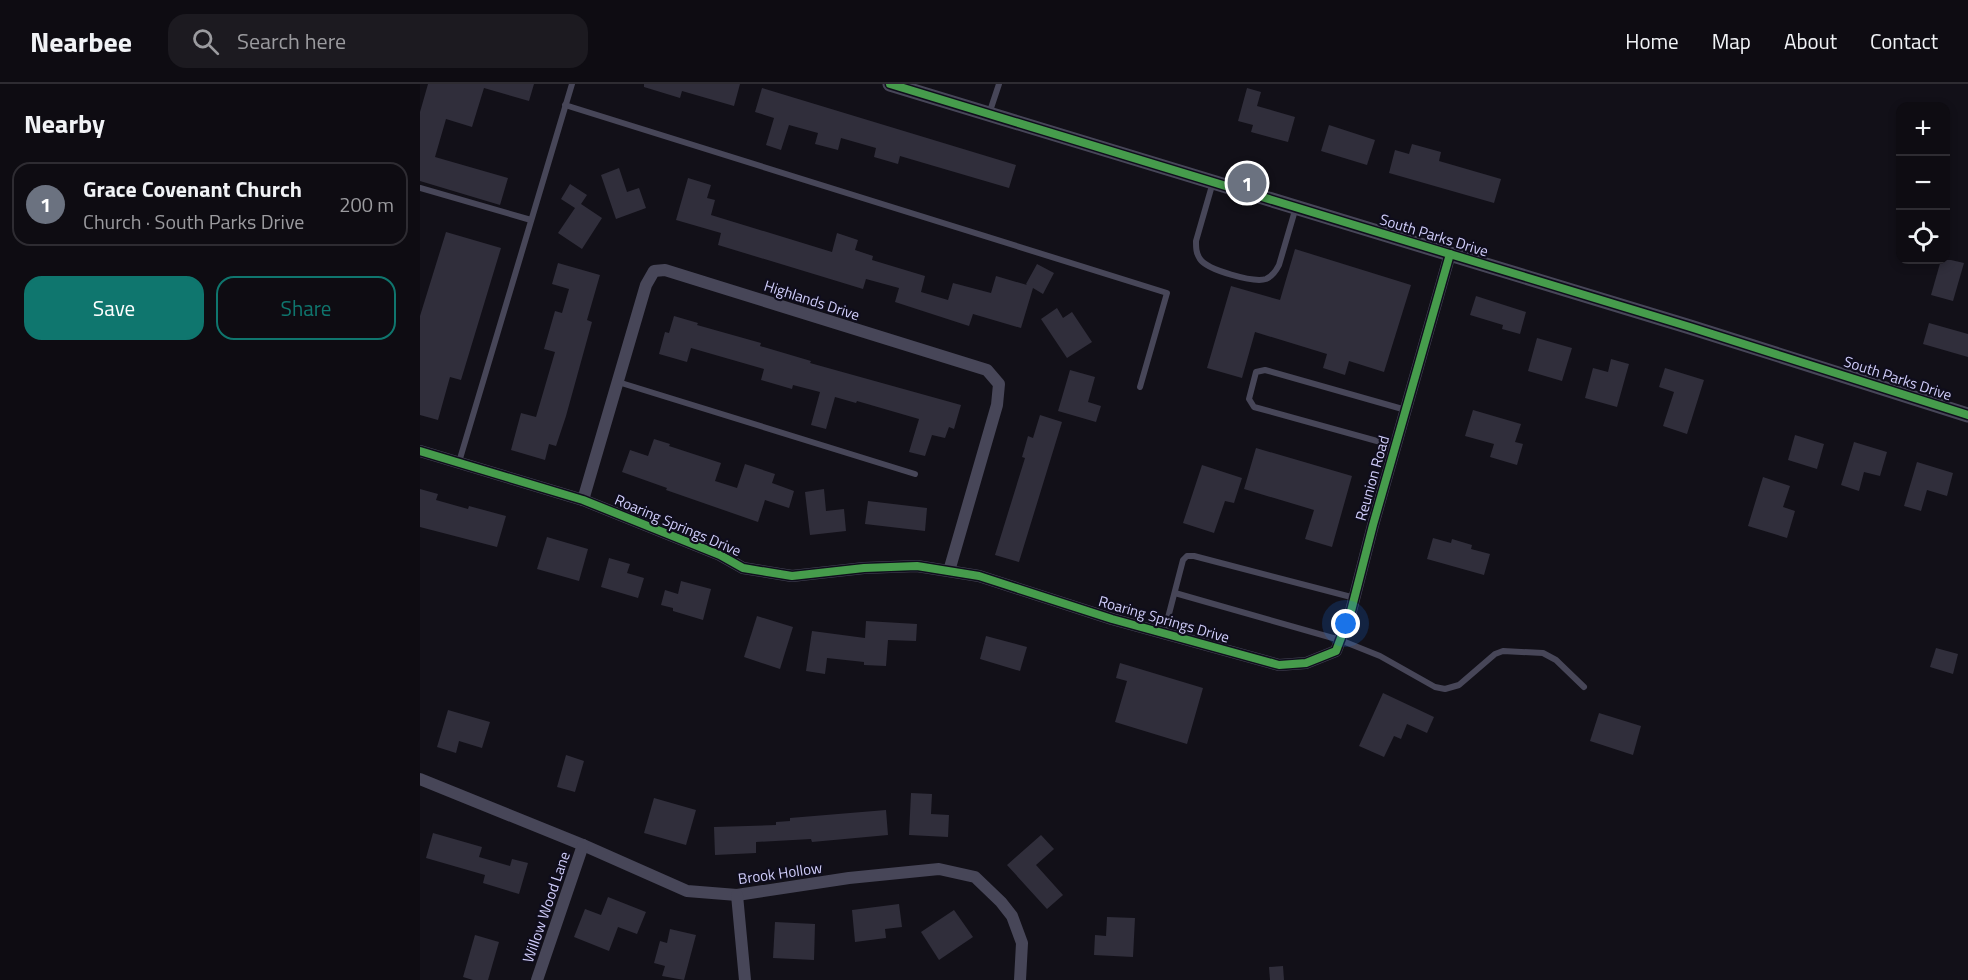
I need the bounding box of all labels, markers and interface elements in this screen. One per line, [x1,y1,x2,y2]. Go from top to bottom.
search box [168,14,588,68]
text: Nearbee [30,20,132,63]
text: Search here [237,24,346,58]
icon: search [189,25,222,58]
text: Home [1625,25,1679,57]
text: Map [1712,25,1751,57]
text: About [1784,25,1837,57]
text: Contact [1870,25,1938,57]
map controls [1896,102,1950,264]
button: + [1896,102,1950,156]
text: Nearby [24,104,105,143]
button: − [1896,156,1950,210]
pin: 1 [1228,160,1266,206]
text: Grace Covenant Church [83,172,302,206]
text: 1 [40,189,51,220]
text: 200 m [339,189,394,220]
text: Church · South Parks Drive [83,206,304,237]
street label: South Parks Drive [1377,208,1491,262]
button: locate [1896,210,1950,264]
street label: Highlands Drive [761,274,863,326]
button: Save [24,276,204,340]
button: Share [216,276,396,340]
street label: South Parks Drive [1841,350,1955,406]
street label: Reunion Road [1349,433,1395,523]
street label: Roaring Springs Drive [611,488,745,562]
street label: Roaring Springs Drive [1096,589,1232,649]
your location [1331,609,1360,638]
street label: Willow Wood Lane [516,848,576,966]
street label: Brook Hollow [736,856,824,890]

